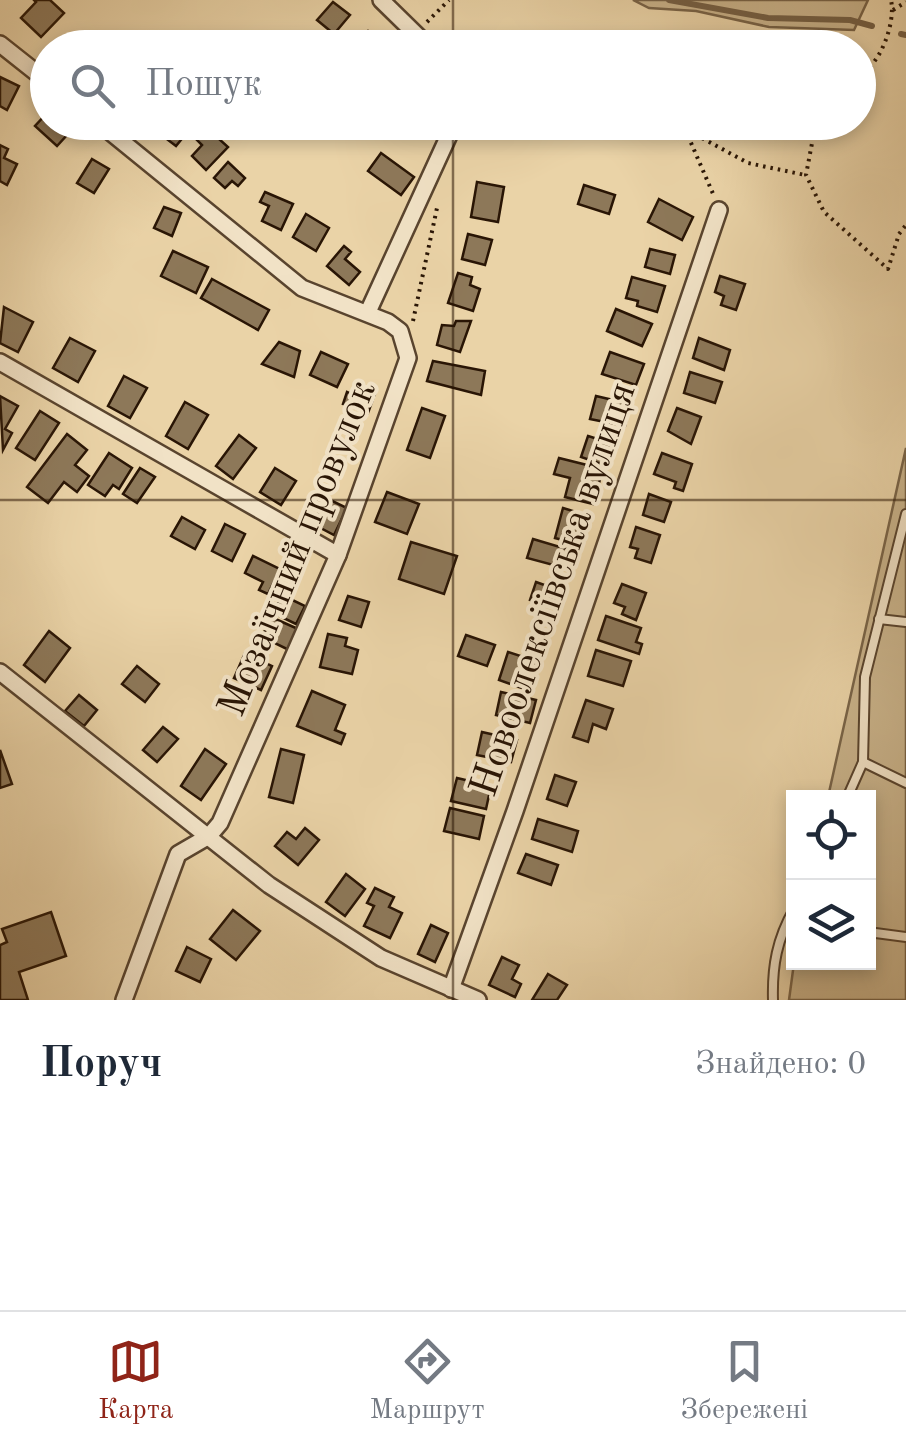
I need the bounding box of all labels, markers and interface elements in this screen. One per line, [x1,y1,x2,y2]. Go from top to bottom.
search box [30,30,876,140]
icon: search [65,58,120,113]
text: Пошук [145,66,262,104]
street label: Мозаїчний провулок [213,375,385,723]
street label: Новоолексіївська вулиця [465,378,645,802]
map controls [786,790,876,970]
button: locate [786,790,876,880]
button: layers [786,880,876,970]
text: Поруч [40,1044,162,1086]
text: Знайдено: 0 [695,1049,866,1081]
tab: Карта [98,1334,174,1429]
tab: Маршрут [370,1334,485,1429]
tab: Збережені [681,1334,808,1429]

